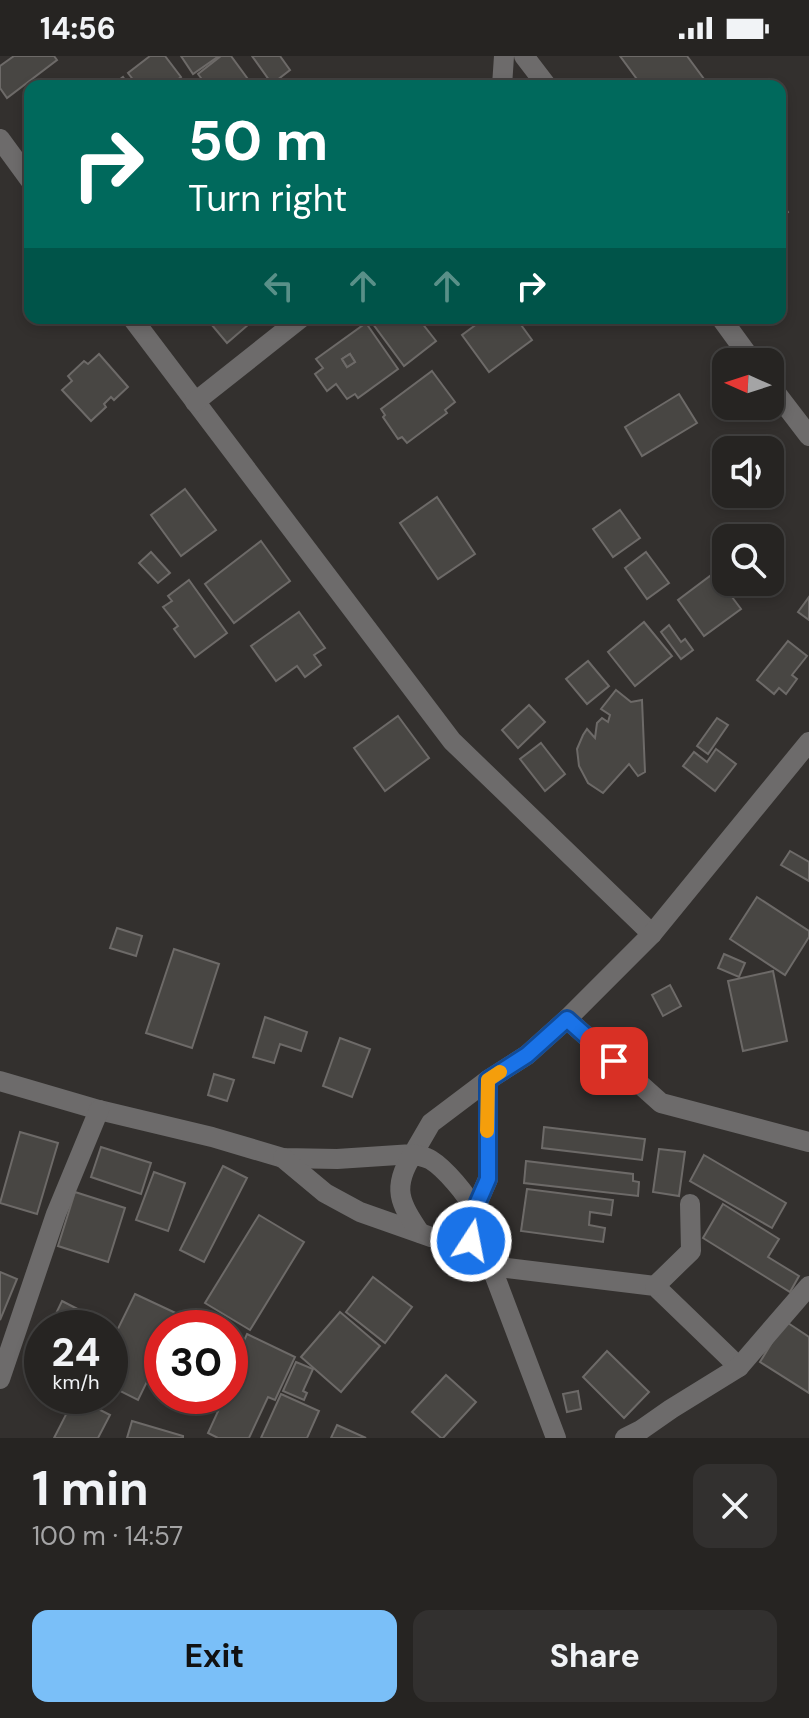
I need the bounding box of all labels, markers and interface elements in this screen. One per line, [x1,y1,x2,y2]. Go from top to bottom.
text: 14:56 [40,9,116,48]
text: 50 m [188,104,328,177]
icon: right [56,112,160,216]
text: Turn right [188,175,347,222]
icon: left [257,264,301,308]
icon: ahead [341,264,385,308]
icon: ahead [425,264,469,308]
icon: right [509,264,553,308]
north arrow [712,348,784,420]
map controls [712,348,784,596]
button: sound [712,436,784,508]
button: search [712,524,784,596]
pin [580,1027,648,1095]
icon: arrive [592,1039,636,1083]
position arrow [429,1199,513,1283]
speed limit sign: 30 [144,1310,248,1414]
text: 24 [52,1326,100,1378]
text: km/h [52,1369,100,1395]
text: 1 min [32,1457,149,1520]
button: close [693,1464,777,1548]
text: 100 m · 14:57 [32,1519,183,1553]
button: Exit [32,1610,397,1702]
button: Share [413,1610,777,1702]

